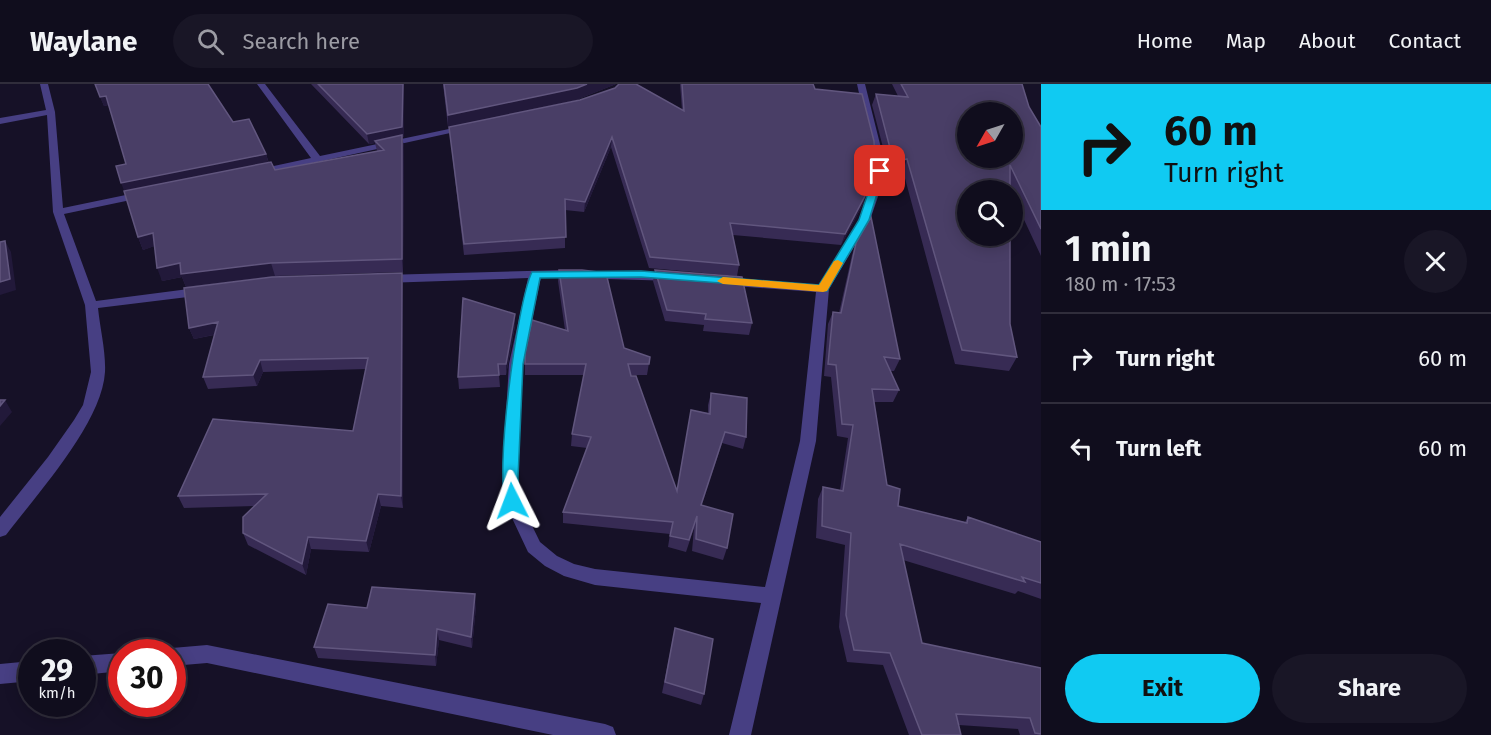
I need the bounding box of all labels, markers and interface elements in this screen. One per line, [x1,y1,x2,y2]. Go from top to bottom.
search box [173,14,593,68]
text: Waylane [30,25,137,58]
icon: search [194,25,227,58]
text: Search here [242,28,360,55]
text: Home [1137,28,1193,54]
text: Map [1226,28,1266,54]
text: About [1299,28,1356,54]
text: Contact [1389,28,1461,54]
north arrow [957,102,1023,168]
map controls [957,102,1023,246]
text: 60 m [1164,106,1258,156]
icon: right [1065,108,1143,186]
pin [854,145,905,196]
icon: arrive [863,154,896,187]
text: Turn right [1164,157,1284,189]
button: search [957,180,1023,246]
text: 1 min [1065,227,1152,271]
button: close [1404,230,1467,293]
text: 180 m · 17:53 [1065,272,1176,296]
icon: right [1065,342,1098,375]
text: Turn right [1116,345,1215,372]
text: 60 m [1418,345,1467,372]
icon: left [1065,432,1098,465]
text: Turn left [1116,435,1201,462]
text: 60 m [1418,435,1467,462]
position arrow [480,469,544,533]
speed limit sign: 30 [108,639,186,717]
text: 29 [41,653,73,689]
button: Exit [1065,654,1260,723]
button: Share [1272,654,1467,723]
text: km/h [38,684,76,702]

